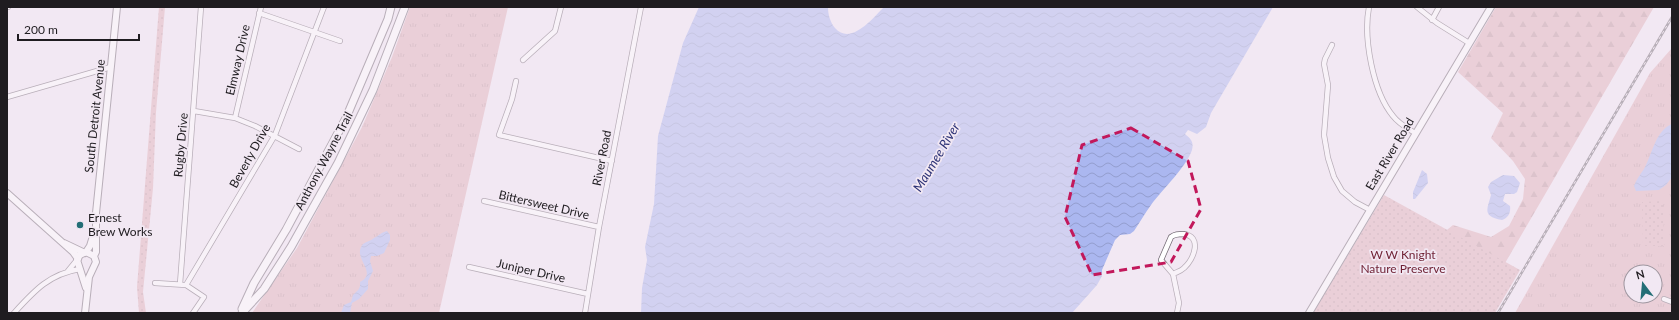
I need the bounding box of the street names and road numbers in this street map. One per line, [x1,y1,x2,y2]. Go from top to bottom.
street label: Elmway Drive [222,23,253,97]
street label: South Detroit Avenue [81,58,108,174]
street label: Anthony Wayne Trail [291,109,356,212]
street label: Rugby Drive [170,112,191,178]
street label: East River Road [1362,115,1417,193]
street label: Beverly Drive [226,121,273,190]
street label: River Road [589,129,614,187]
street label: Bittersweet Drive [497,187,591,222]
street label: Juniper Drive [495,255,567,286]

